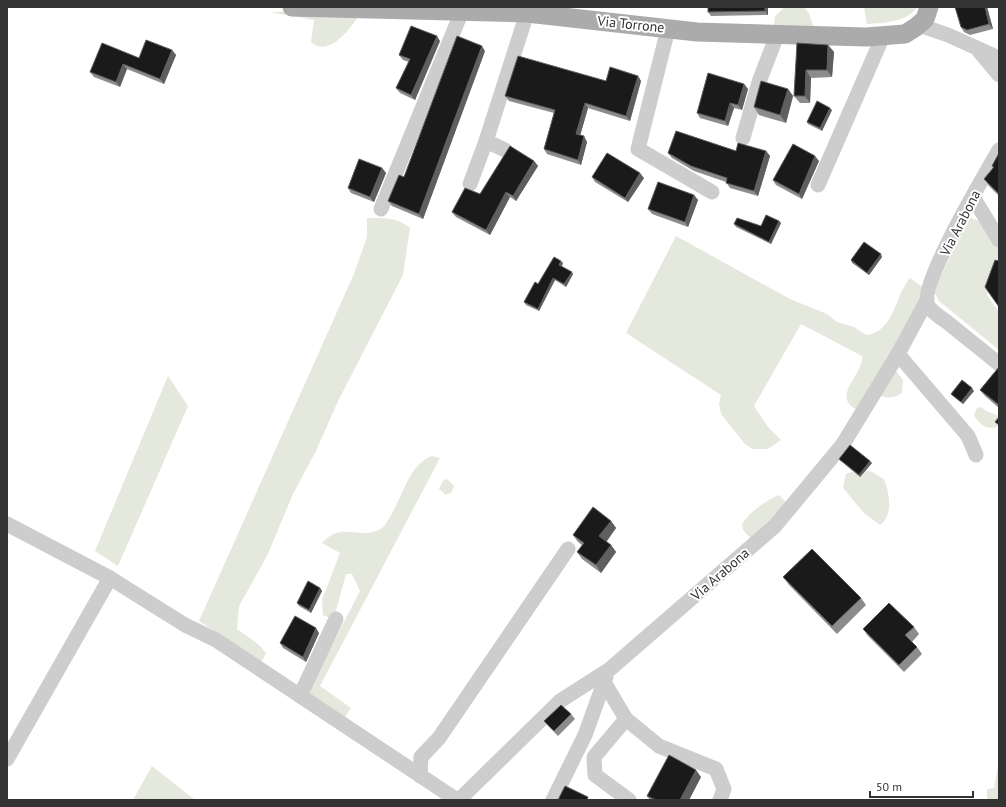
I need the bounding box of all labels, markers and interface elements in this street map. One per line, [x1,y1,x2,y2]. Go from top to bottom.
street label: Via Torrone [596,11,665,36]
street label: Via Arabona [935,187,984,260]
street label: Via Arabona [686,544,753,605]
scale bar [870,773,973,799]
text: 50 m [876,779,902,794]

